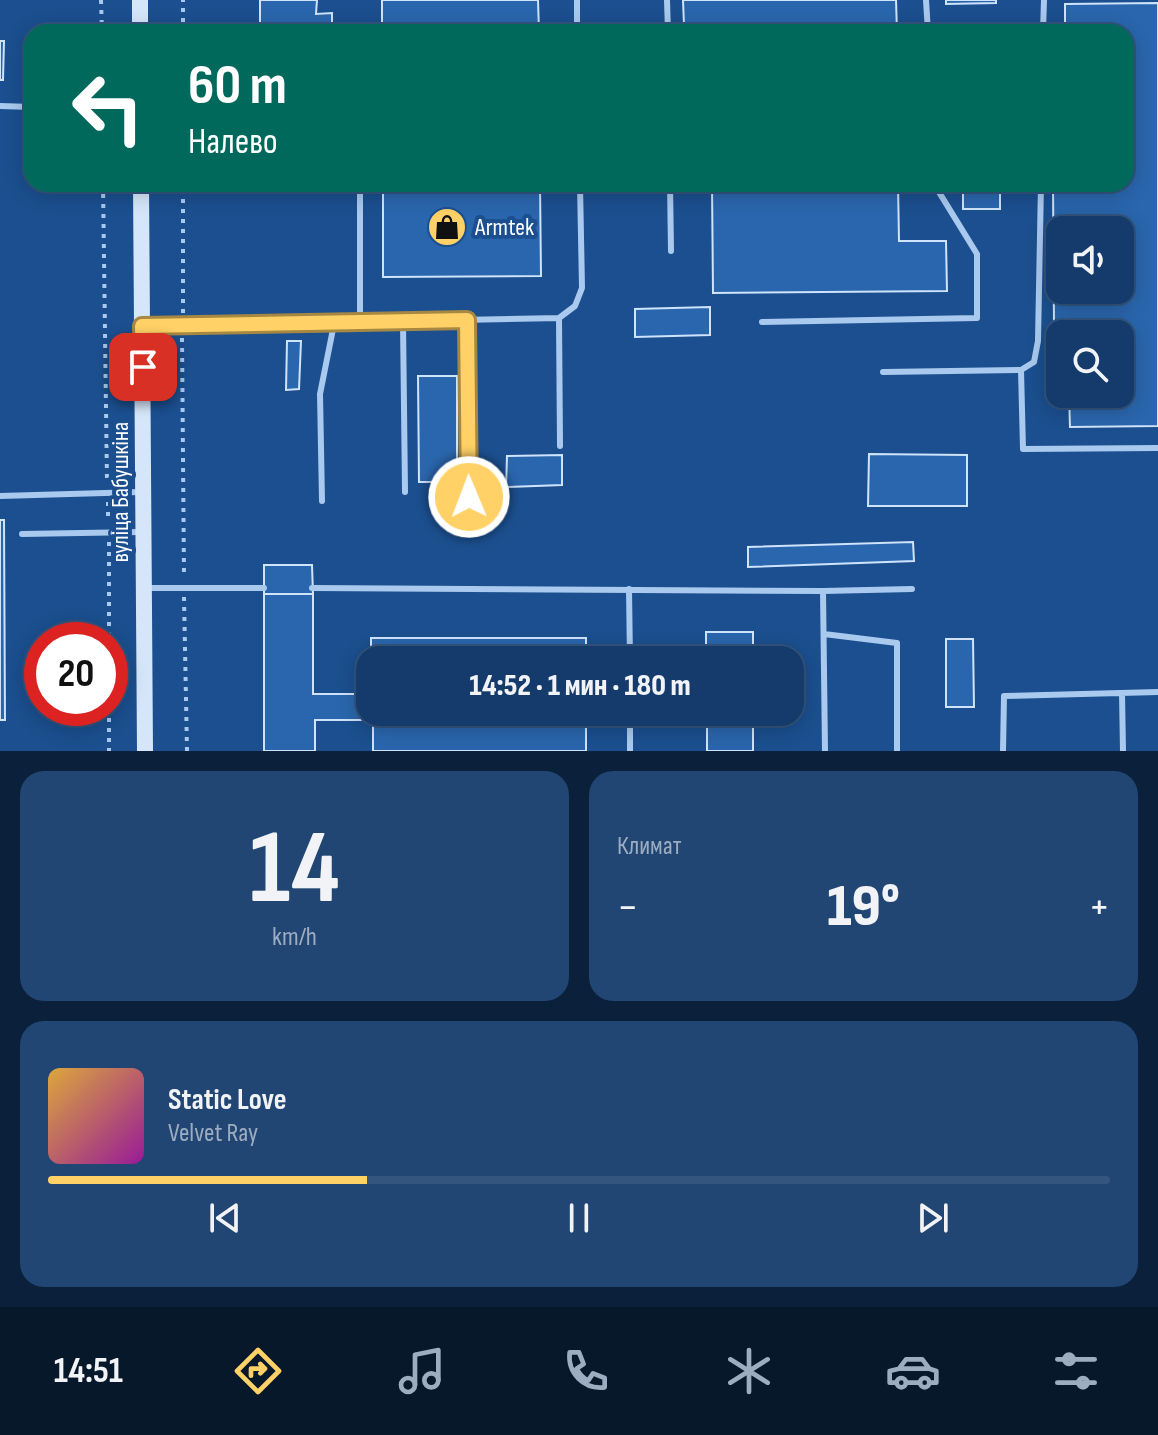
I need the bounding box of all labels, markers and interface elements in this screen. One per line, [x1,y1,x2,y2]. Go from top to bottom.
text: 60 m [188,53,287,120]
icon: left [56,56,160,160]
text: Налево [188,121,278,164]
shop icon: Armtek [426,206,468,248]
place label: Armtek [474,213,534,242]
map controls [1046,216,1134,408]
button: sound [1046,216,1134,304]
button: search [1046,320,1134,408]
pin [109,333,177,401]
icon: arrive [121,345,165,389]
street label: вуліца Бабушкіна [106,422,135,562]
position arrow [427,455,511,539]
speed limit sign: 20 [24,622,128,726]
text: 14:52 · 1 мин · 180 m [469,668,691,704]
text: 14 [250,807,340,932]
text: Климат [617,831,681,862]
text: 19° [827,871,900,943]
text: − [617,881,639,934]
text: + [1088,881,1110,934]
text: km/h [272,922,317,953]
text: Static Love [168,1082,287,1118]
text: Velvet Ray [168,1118,258,1149]
icon: previous [203,1196,247,1240]
icon: pause [557,1196,601,1240]
icon: next [911,1196,955,1240]
icon: directions [230,1343,286,1399]
icon: music [394,1343,450,1399]
icon: phone [558,1343,614,1399]
icon: climate [721,1343,777,1399]
icon: car [885,1343,941,1399]
icon: filters [1048,1343,1104,1399]
text: 14:51 [54,1350,123,1393]

